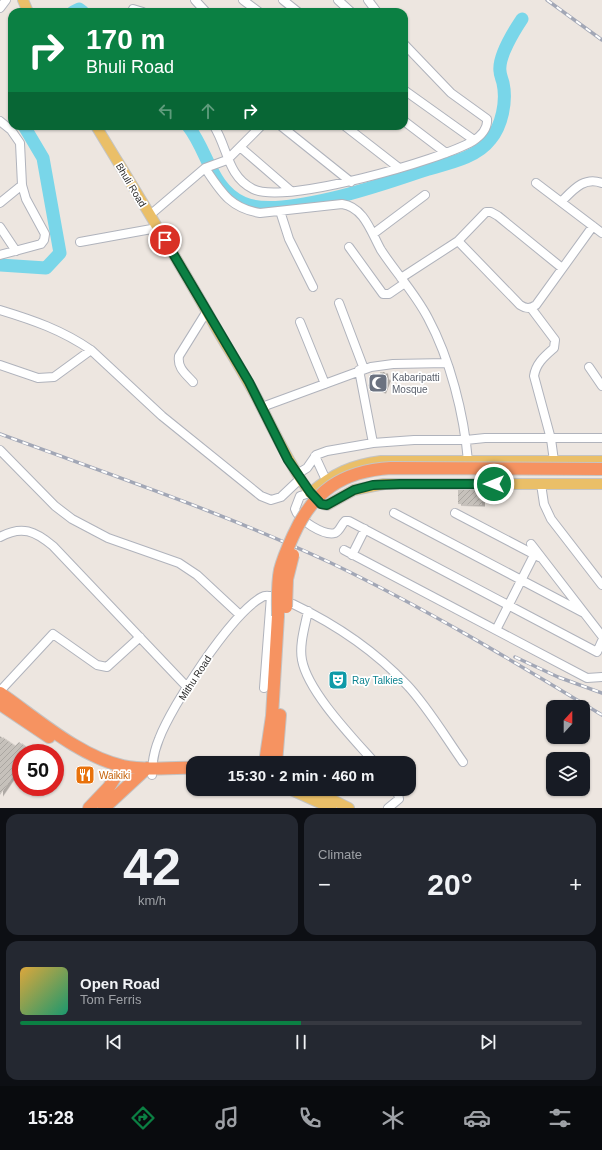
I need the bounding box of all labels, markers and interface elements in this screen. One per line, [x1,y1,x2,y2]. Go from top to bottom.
icon: right [20,24,72,76]
text: 170 m [86,24,165,55]
text: Bhuli Road [86,57,174,77]
icon: left [155,100,177,122]
icon: ahead [197,100,219,122]
icon: right [239,100,261,122]
street label: Bhuli Road [114,161,148,209]
pin [148,223,182,257]
icon: arrive [154,229,176,251]
mosque icon: Kabaripatti Mosque [367,372,389,394]
place label: Kabaripatti Mosque [392,372,440,395]
position arrow [473,463,515,505]
street label: Mithu Road [176,654,214,702]
theatre icon: Ray Talkies [327,669,349,691]
place label: Ray Talkies [352,675,403,686]
north arrow [546,700,590,744]
map controls [546,700,590,796]
speed limit sign: 50 [12,744,64,796]
button: layers [546,752,590,796]
restaurant icon: Waikiki [74,764,96,786]
text: 15:30 · 2 min · 460 m [228,767,374,784]
place label: Waikiki [99,770,130,781]
text: 42 [123,838,181,896]
text: Climate [318,847,362,862]
text: 20° [427,868,473,901]
text: − [318,872,331,897]
text: + [569,872,582,897]
text: km/h [138,893,166,908]
text: Open Road [80,975,160,992]
text: Tom Ferris [80,992,141,1007]
icon: previous [103,1031,125,1053]
icon: pause [290,1031,312,1053]
icon: next [477,1031,499,1053]
icon: directions [129,1104,157,1132]
icon: music [213,1104,241,1132]
icon: phone [296,1104,324,1132]
icon: climate [379,1104,407,1132]
icon: car [463,1104,491,1132]
icon: filters [546,1104,574,1132]
text: 15:28 [28,1108,74,1128]

